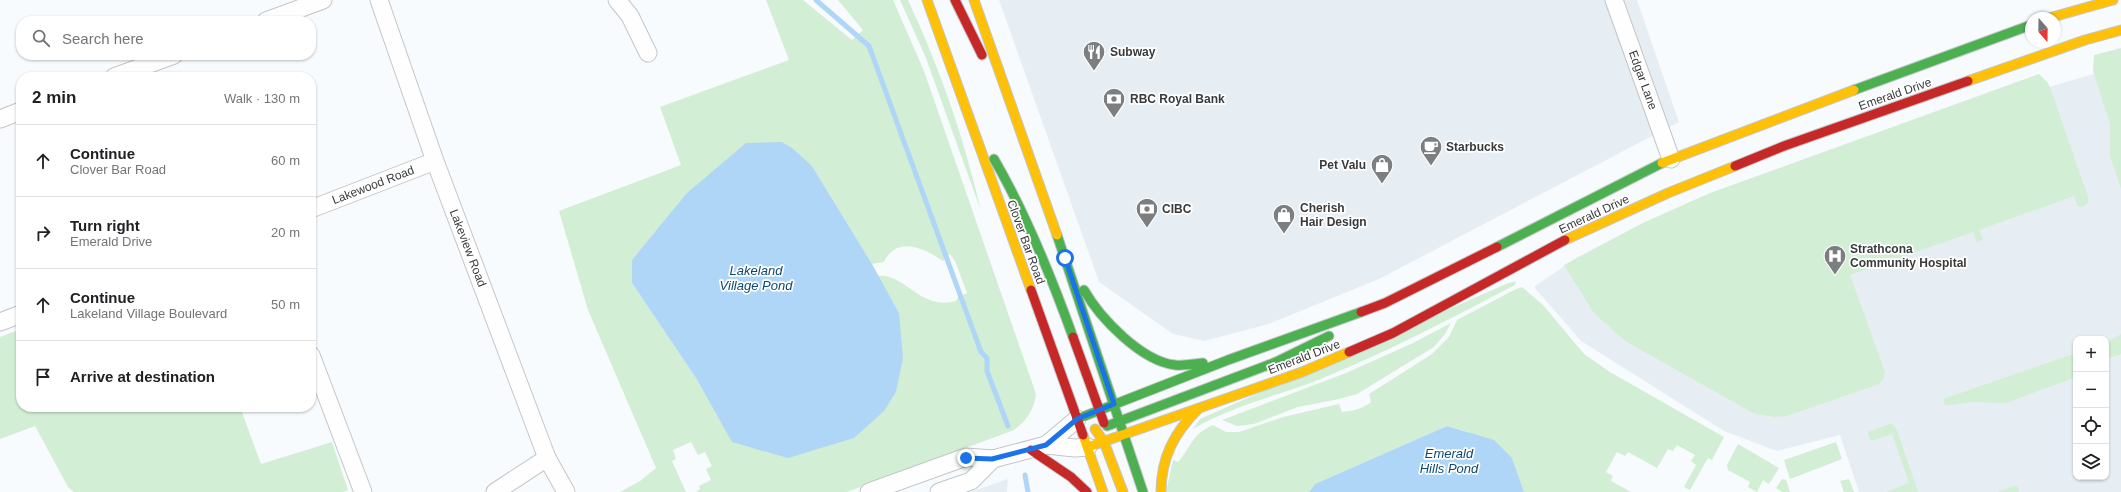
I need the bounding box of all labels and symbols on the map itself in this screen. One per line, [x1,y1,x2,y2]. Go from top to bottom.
north arrow [2025,12,2061,48]
restaurant icon: Subway [1081,39,1107,72]
place label: Subway [1110,45,1156,59]
street label: Edgar Lane [1626,48,1660,112]
street label: Emerald Drive [1857,75,1934,113]
bank icon: RBC Royal Bank [1101,86,1127,119]
place label: RBC Royal Bank [1130,92,1225,106]
cafe icon: Starbucks [1418,134,1444,167]
place label: Starbucks [1446,140,1504,154]
shop icon: Pet Valu [1369,152,1395,185]
place label: Pet Valu [1319,158,1366,172]
street label: Lakewood Road [330,163,416,207]
street label: Emerald Drive [1557,191,1632,236]
bank icon: CIBC [1134,196,1160,229]
street label: Clover Bar Road [1004,198,1048,286]
place label: Cherish Hair Design [1300,201,1367,229]
place label: CIBC [1162,202,1192,216]
shop icon: Cherish Hair Design [1271,202,1297,235]
street label: Lakeview Road [447,207,489,289]
place label: Strathcona Community Hospital [1850,242,1967,270]
hospital icon: Strathcona Community Hospital [1822,243,1848,276]
route start [1056,249,1074,267]
water label: Lakeland Village Pond [720,263,793,293]
street label: Emerald Drive [1266,337,1342,377]
water label: Emerald Hills Pond [1420,446,1479,476]
route end [957,449,975,467]

